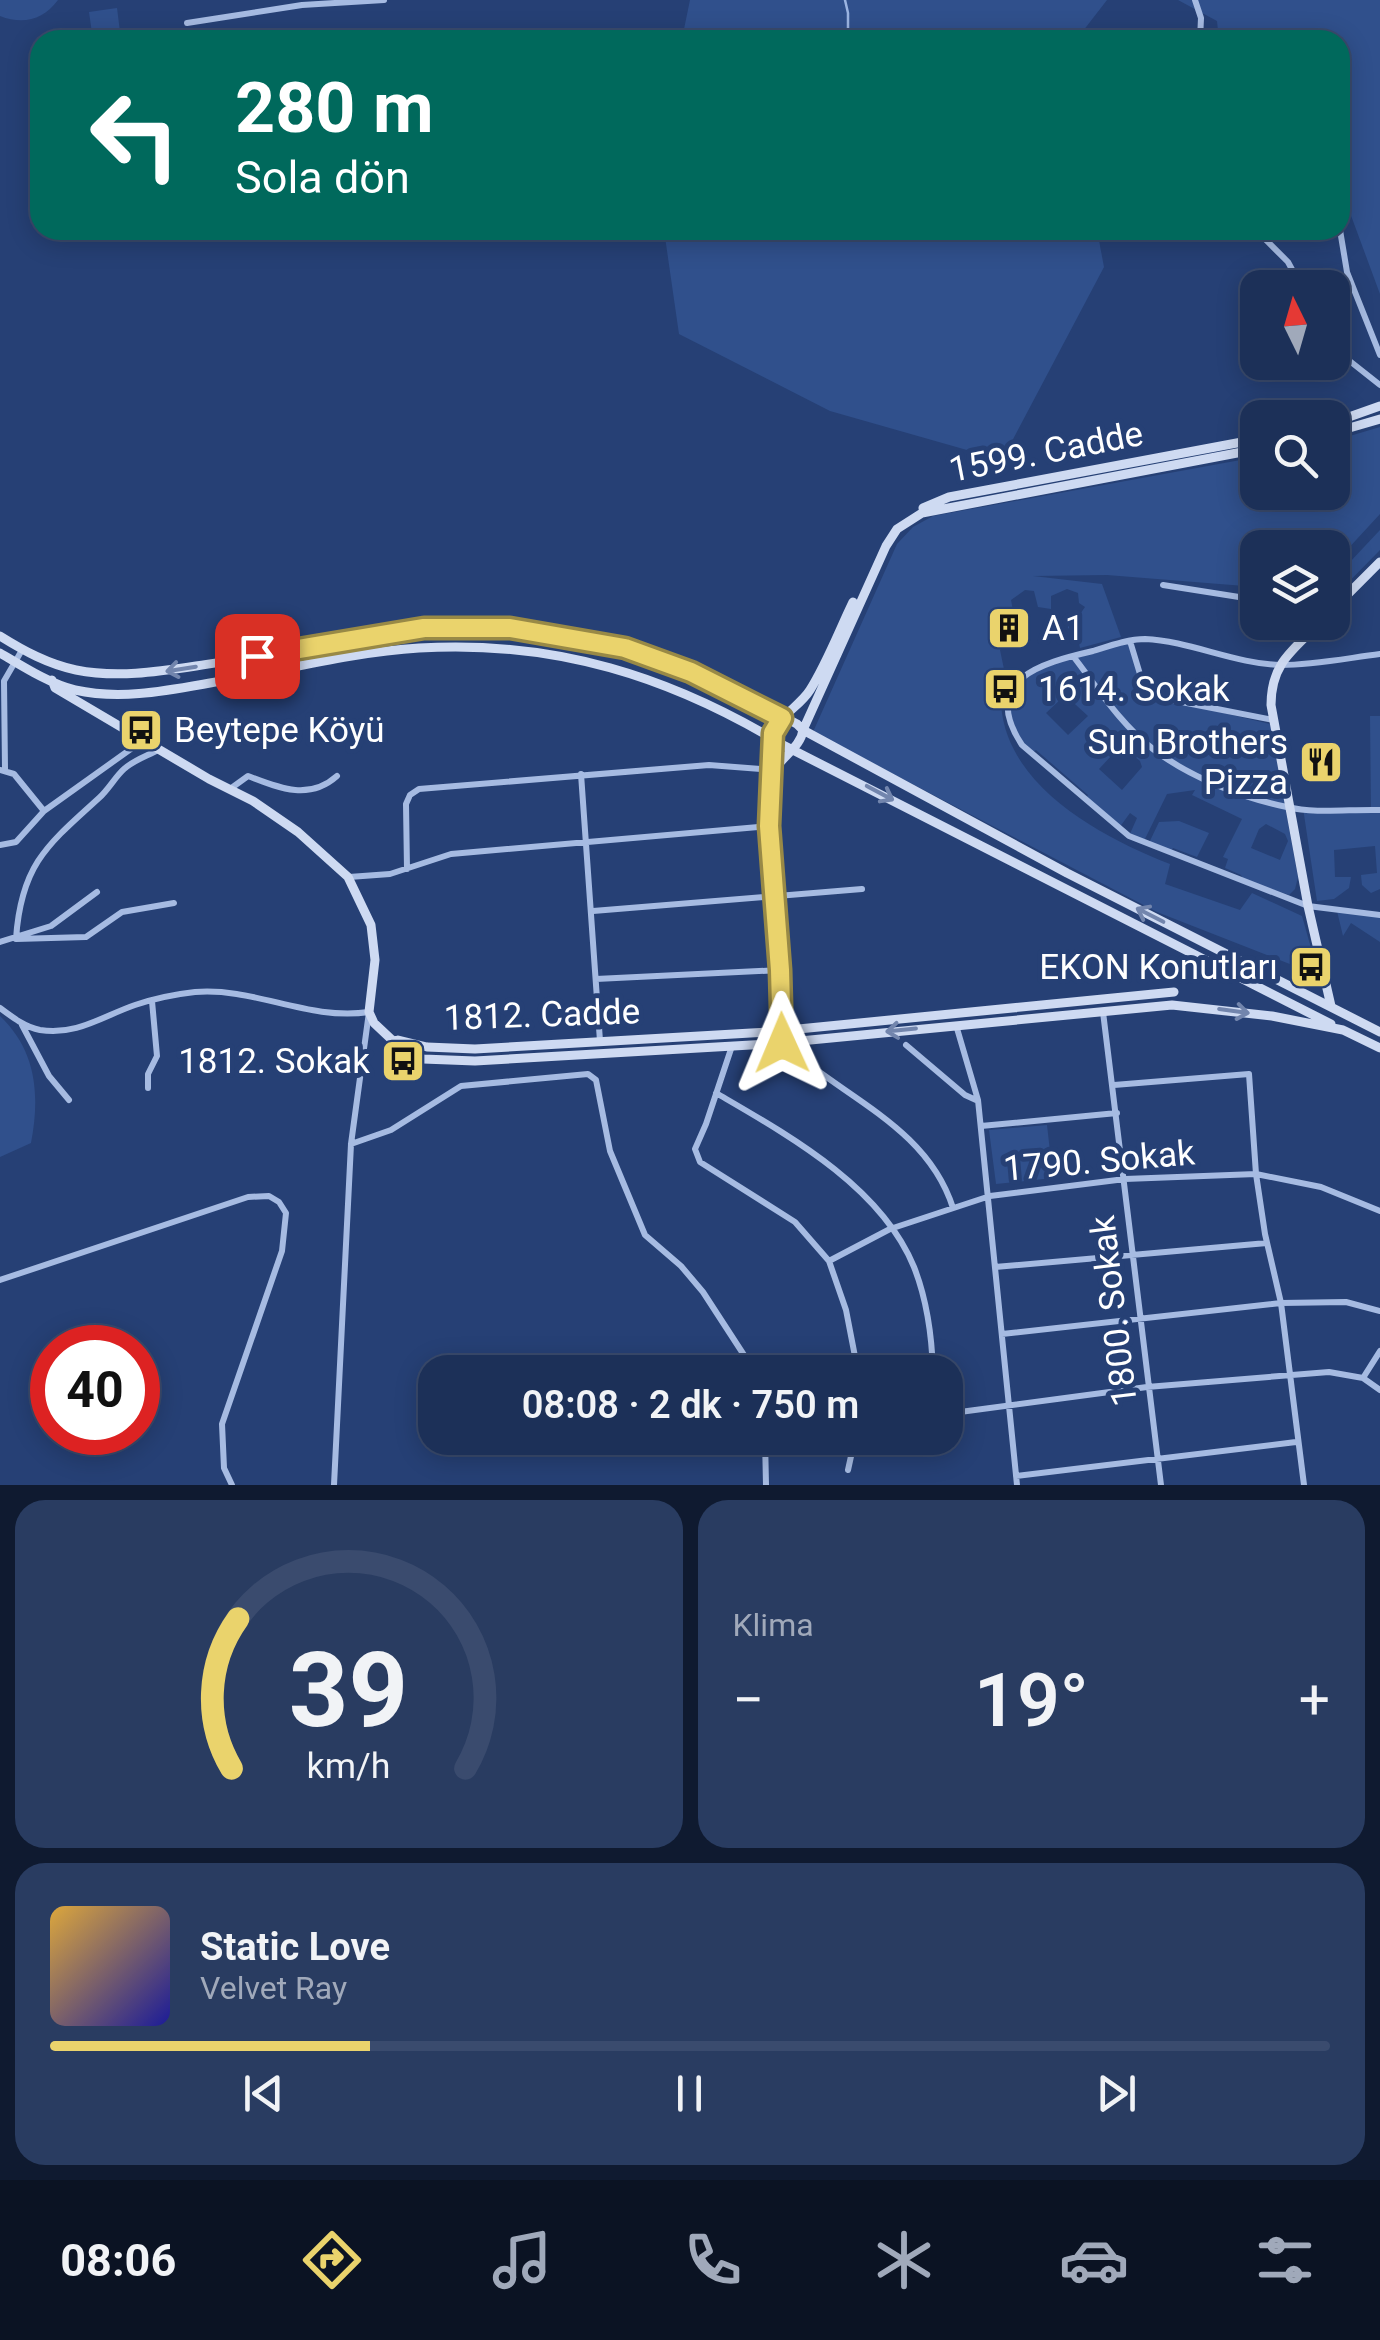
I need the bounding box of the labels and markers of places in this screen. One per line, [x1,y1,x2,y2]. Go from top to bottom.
building icon: A1 [986,605,1032,651]
place label: A1 [1042,608,1085,649]
pin [215,614,300,699]
bus stop icon: 1614. Sokak [982,666,1028,712]
place label: 1614. Sokak [1038,669,1230,710]
bus stop icon: Beytepe Köyü [118,707,164,753]
place label: Beytepe Köyü [174,710,385,751]
place label: Sun Brothers Pizza [1087,722,1288,803]
restaurant icon: Sun Brothers Pizza [1298,739,1344,785]
bus stop icon: EKON Konutları [1288,944,1334,990]
place label: EKON Konutları [1039,947,1278,988]
bus stop icon: 1812. Sokak [380,1038,426,1084]
place label: 1812. Sokak [178,1041,370,1082]

